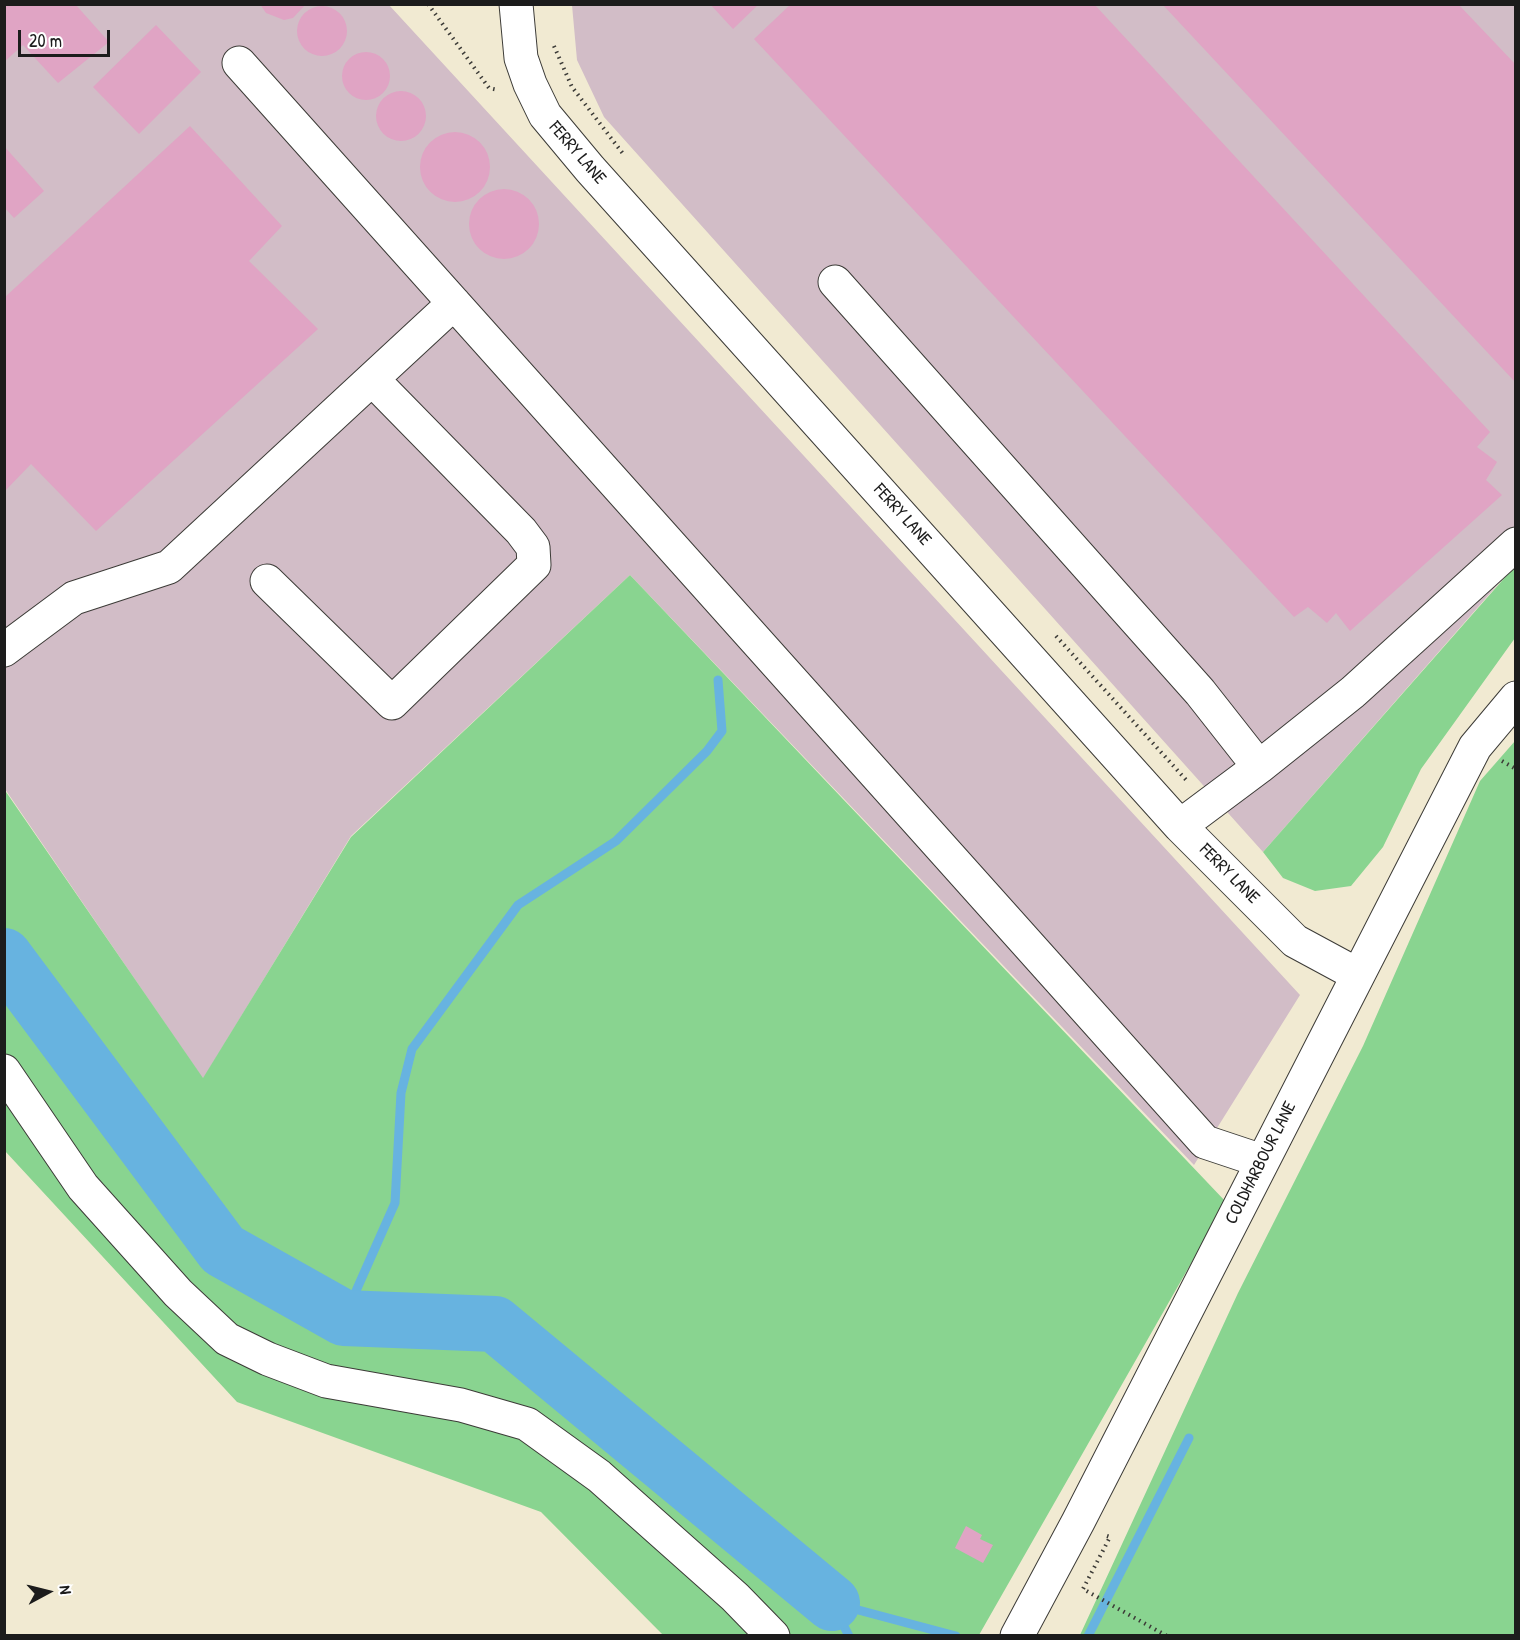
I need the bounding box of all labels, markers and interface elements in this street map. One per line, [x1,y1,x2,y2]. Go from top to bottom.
scale bar [21,18,112,56]
text: 20 m [29,28,62,53]
street label: FERRY LANE [544,117,610,189]
street label: FERRY LANE [868,479,936,551]
street label: FERRY LANE [1194,839,1264,909]
street label: COLDHARBOUR LANE [1221,1098,1301,1228]
north arrow [18,1562,78,1622]
text: N [54,1584,77,1595]

